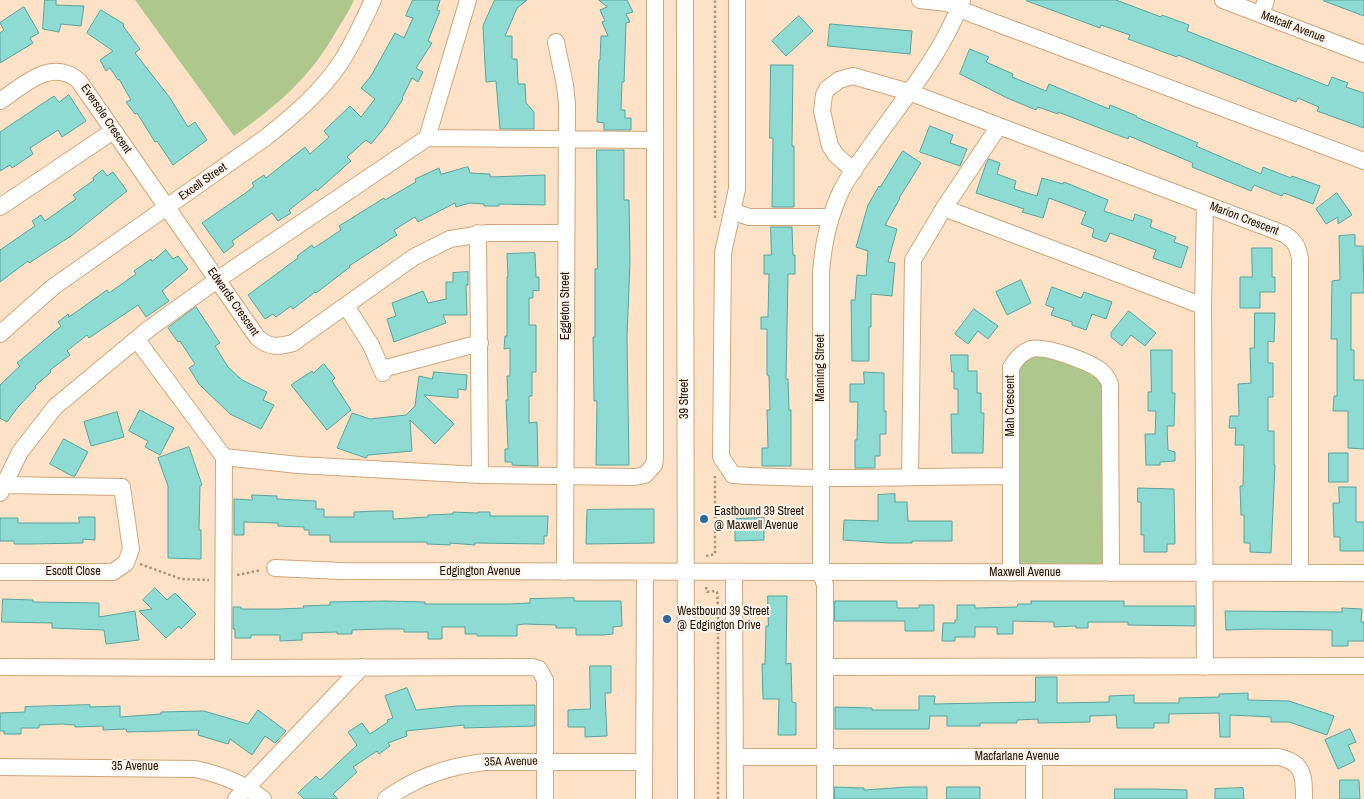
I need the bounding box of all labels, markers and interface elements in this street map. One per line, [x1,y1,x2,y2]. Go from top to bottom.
street label: Metcalf Avenue [1259,8,1327,46]
street label: Eversole Crescent [78,82,134,156]
street label: Excell Street [176,160,230,204]
street label: Marion Crescent [1207,199,1281,239]
street label: Edwards Crescent [204,265,262,339]
street label: Eggleton Street [559,272,573,340]
street label: Manning Street [814,334,828,402]
street label: Mah Crescent [1004,375,1018,437]
street label: 39 Street [678,379,692,419]
place label: Eastbound 39 Street @ Maxwell Avenue [714,505,804,533]
marker: Eastbound 39 Street @ Maxwell Avenue [698,513,710,525]
street label: Escott Close [45,565,101,579]
street label: Edgington Avenue [440,565,520,579]
street label: Maxwell Avenue [989,566,1061,580]
place label: Westbound 39 Street @ Edgington Drive [677,605,769,633]
marker: Westbound 39 Street @ Edgington Drive [661,613,673,625]
street label: Macfarlane Avenue [975,750,1059,764]
street label: 35A Avenue [484,754,538,770]
street label: 35 Avenue [112,760,158,774]

